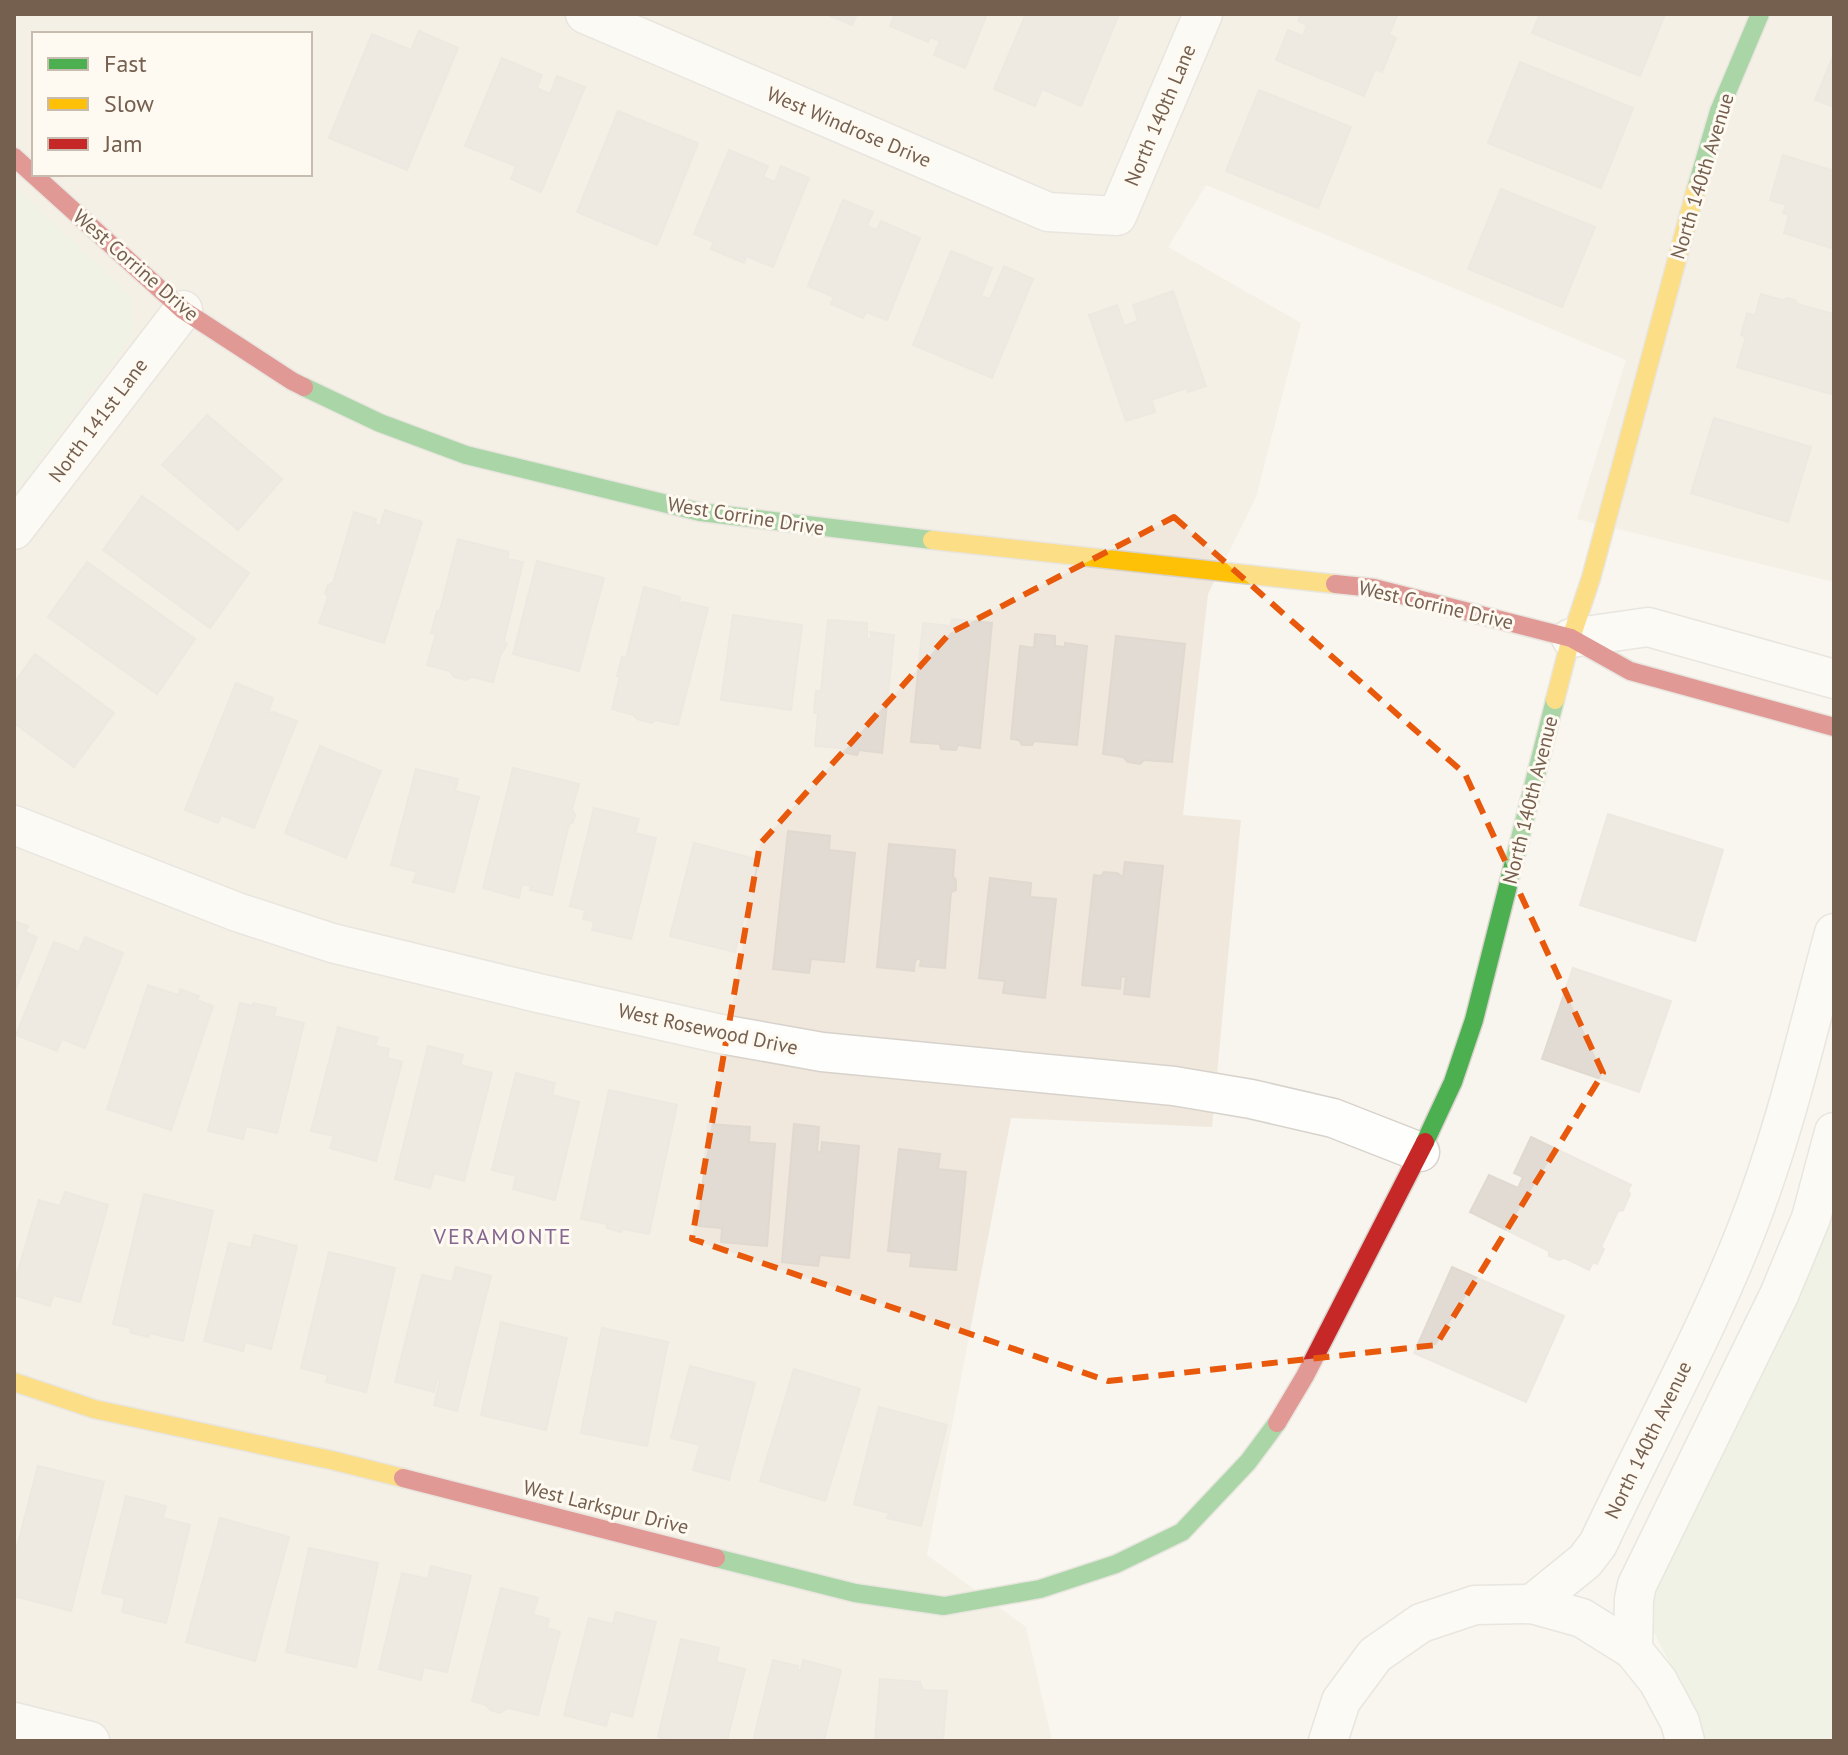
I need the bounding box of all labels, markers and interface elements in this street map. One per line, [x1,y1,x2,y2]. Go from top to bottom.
legend [32,32,312,176]
street label: North 140th Lane [1118,40,1202,190]
text: Fast [104,48,147,79]
street label: West Windrose Drive [763,81,935,173]
text: Slow [104,88,154,119]
street label: North 140th Avenue [1664,90,1740,262]
text: Jam [103,128,142,159]
street label: West Corrine Drive [68,203,204,327]
street label: North 141st Lane [43,353,153,487]
street label: West Corrine Drive [666,491,826,541]
street label: West Corrine Drive [1356,575,1516,635]
street label: North 140th Avenue [1497,713,1563,887]
street label: West Rosewood Drive [616,997,800,1061]
district label: VERAMONTE [433,1222,572,1250]
street label: North 140th Avenue [1599,1357,1697,1523]
street label: West Larkspur Drive [521,1474,691,1540]

